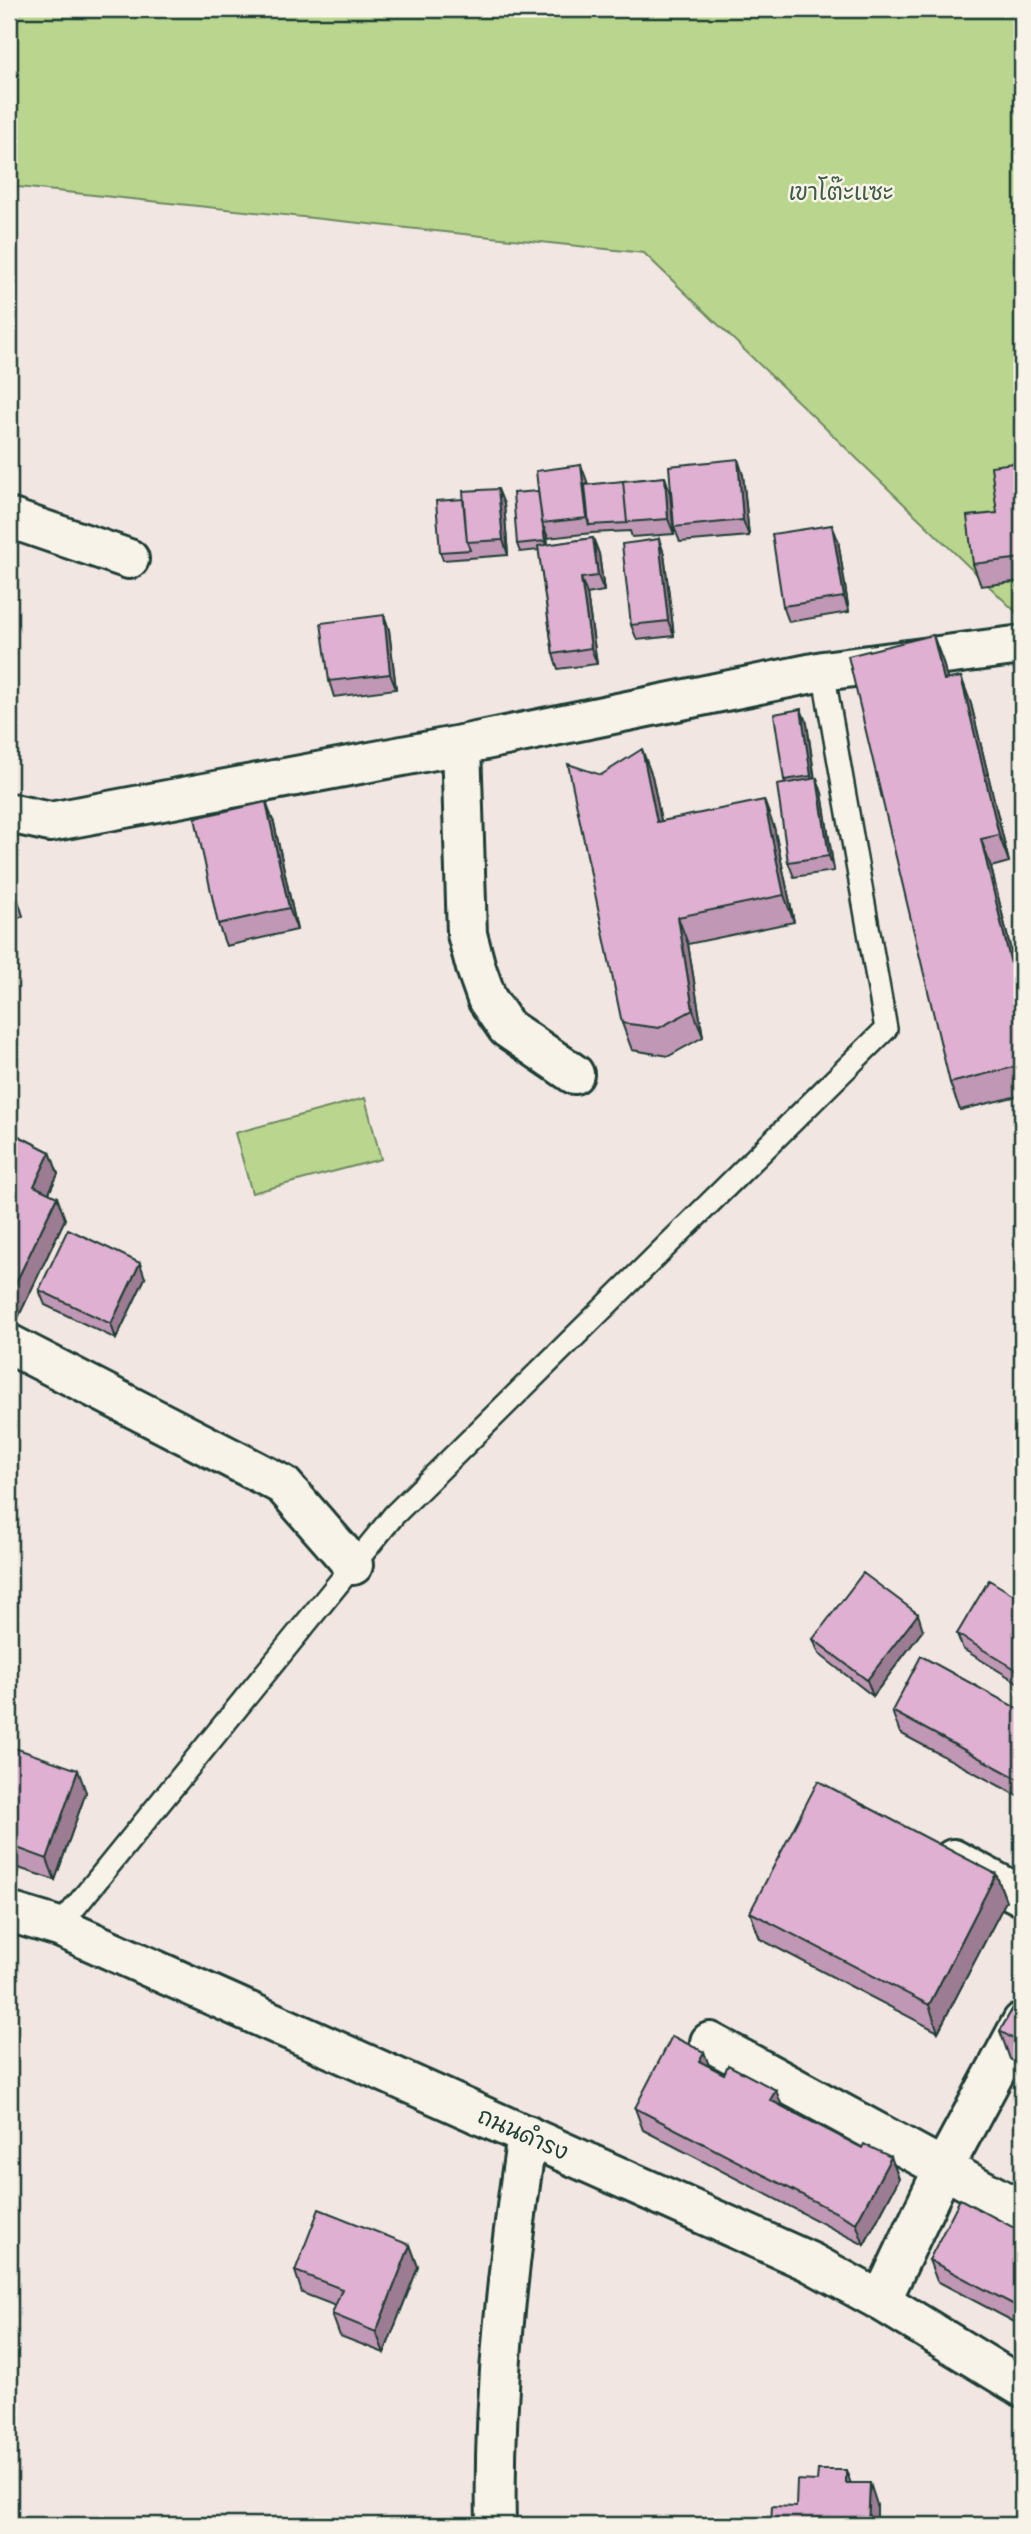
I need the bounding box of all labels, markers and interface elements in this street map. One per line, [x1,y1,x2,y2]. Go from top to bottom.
park label: เขาโต๊ะแซะ [789,176,893,206]
street label: ถนนดำรง [473,2099,574,2166]

